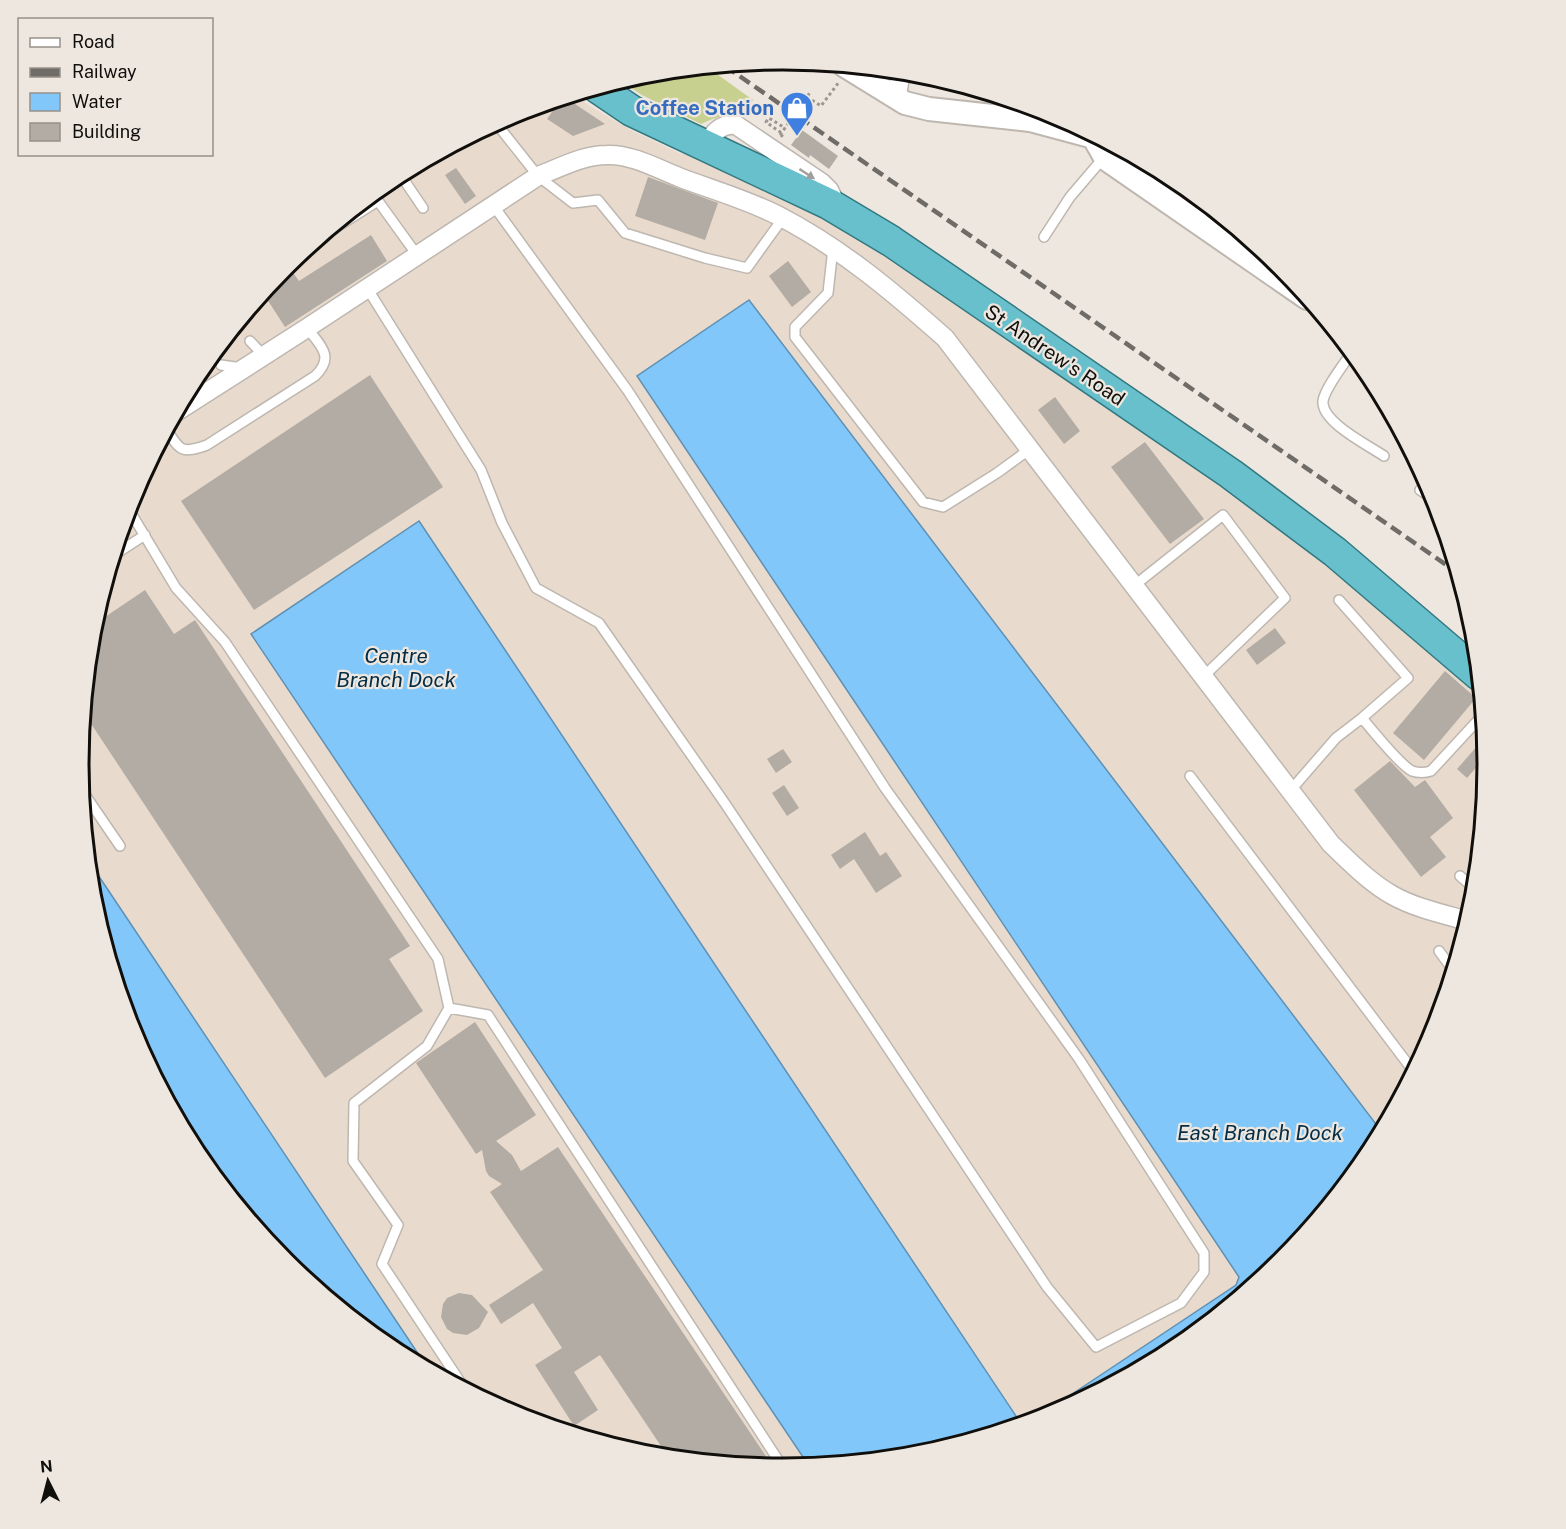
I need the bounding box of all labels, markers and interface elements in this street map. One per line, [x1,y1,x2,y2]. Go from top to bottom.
legend [18,18,213,156]
text: Road [72,31,115,52]
text: Railway [72,61,137,82]
shop icon: Coffee Station [779,90,815,137]
text: Water [72,91,122,112]
place label: Coffee Station [635,96,774,120]
text: Building [72,121,141,142]
one-way arrow [799,168,815,179]
street label: St Andrew's Road [980,299,1130,411]
water label: Centre Branch Dock [336,643,456,692]
water label: East Branch Dock [1177,1120,1344,1145]
north arrow [18,1451,78,1511]
text: N [39,1456,54,1477]

